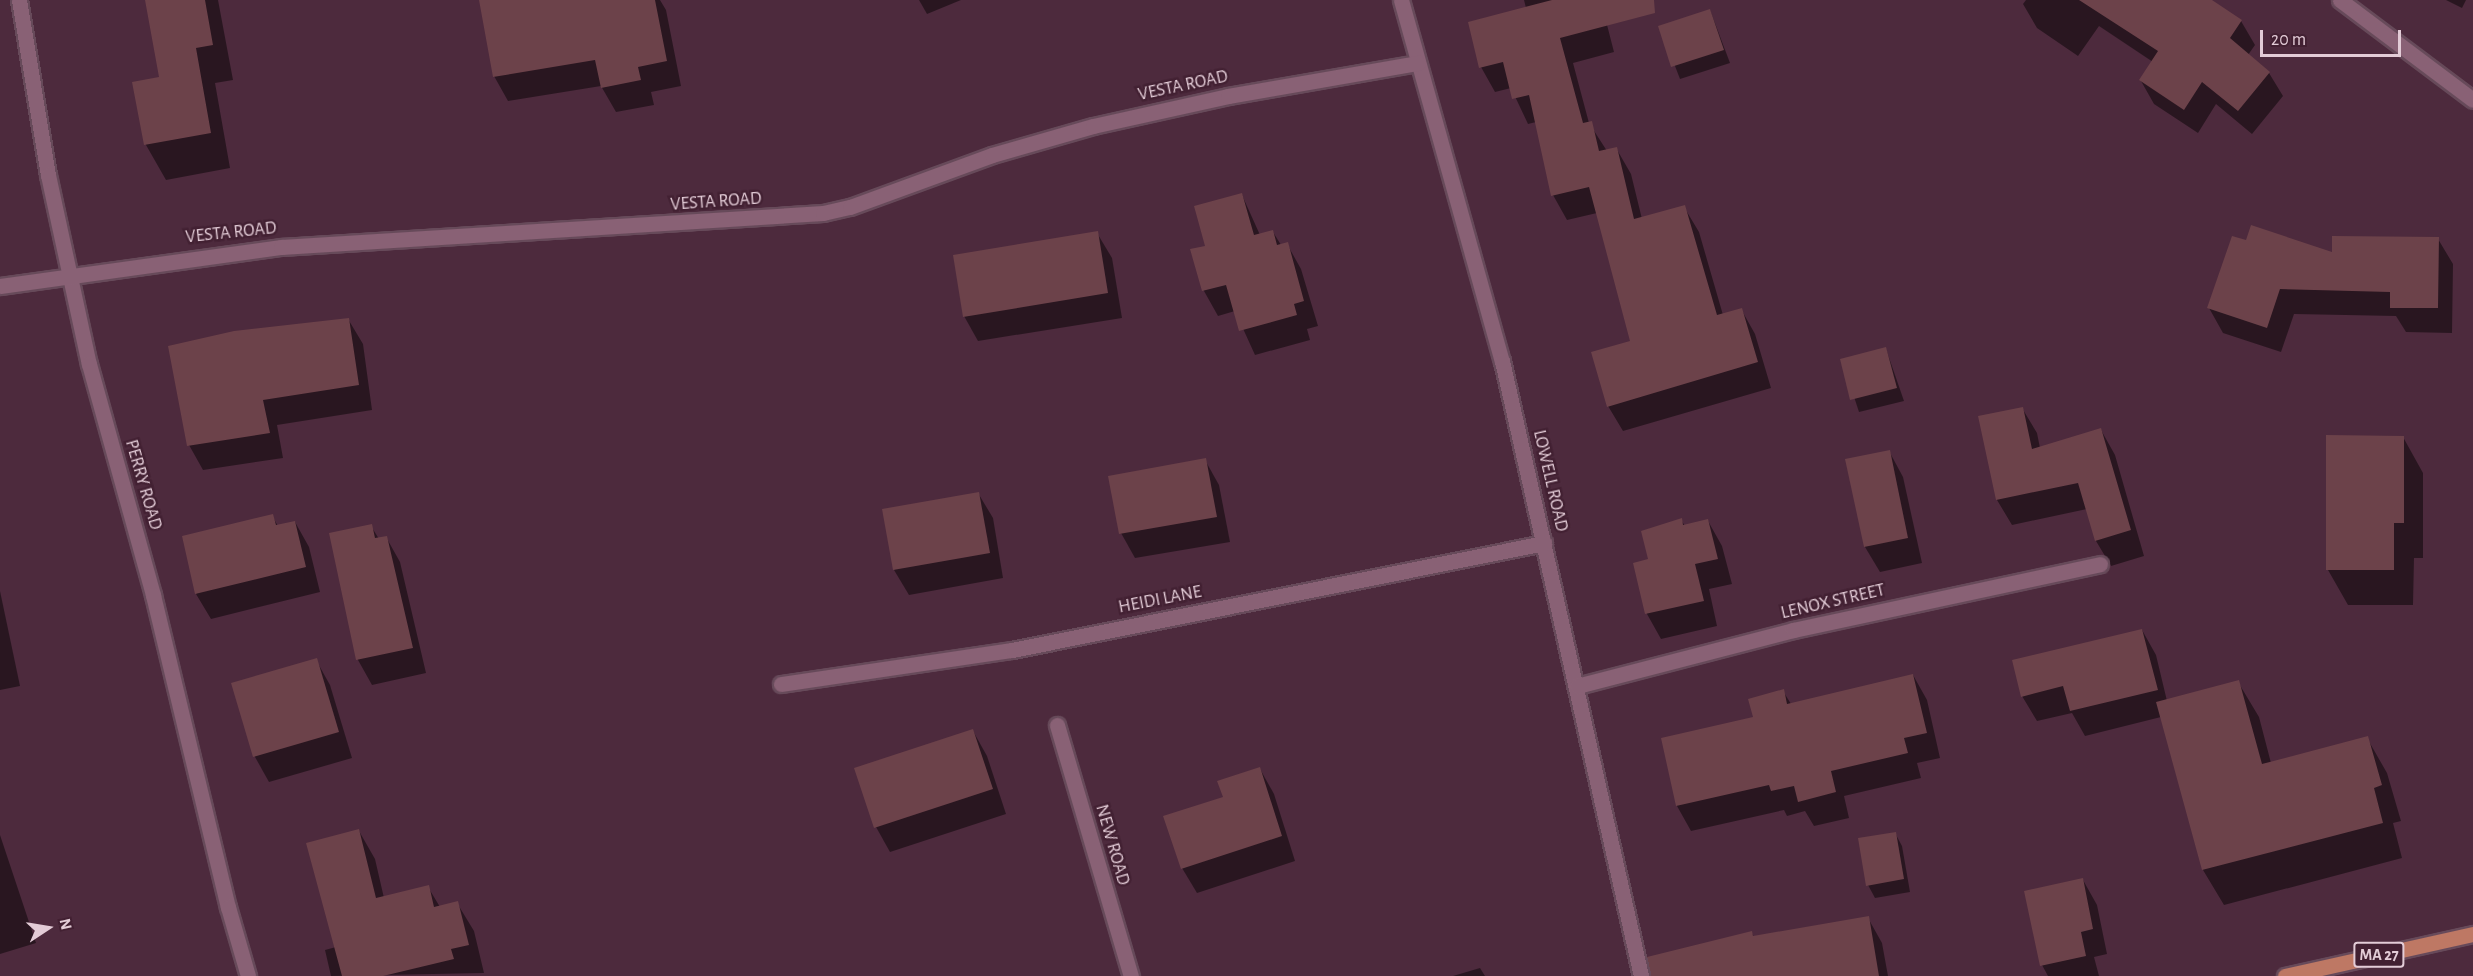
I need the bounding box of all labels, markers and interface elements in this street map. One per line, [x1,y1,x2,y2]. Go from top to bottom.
scale bar [2263,18,2404,56]
text: 20 m [2271,31,2306,49]
street label: VESTA ROAD [1136,66,1230,106]
street label: VESTA ROAD [670,188,762,216]
street label: VESTA ROAD [184,217,278,249]
street label: LOWELL ROAD [1528,428,1572,534]
street label: PERRY ROAD [120,437,166,533]
street label: LENOX STREET [1779,580,1887,624]
street label: HEIDI LANE [1117,581,1203,619]
street label: NEW ROAD [1090,802,1134,888]
north arrow [18,898,78,958]
text: N [57,917,75,931]
road number: MA 27 [2352,942,2406,968]

